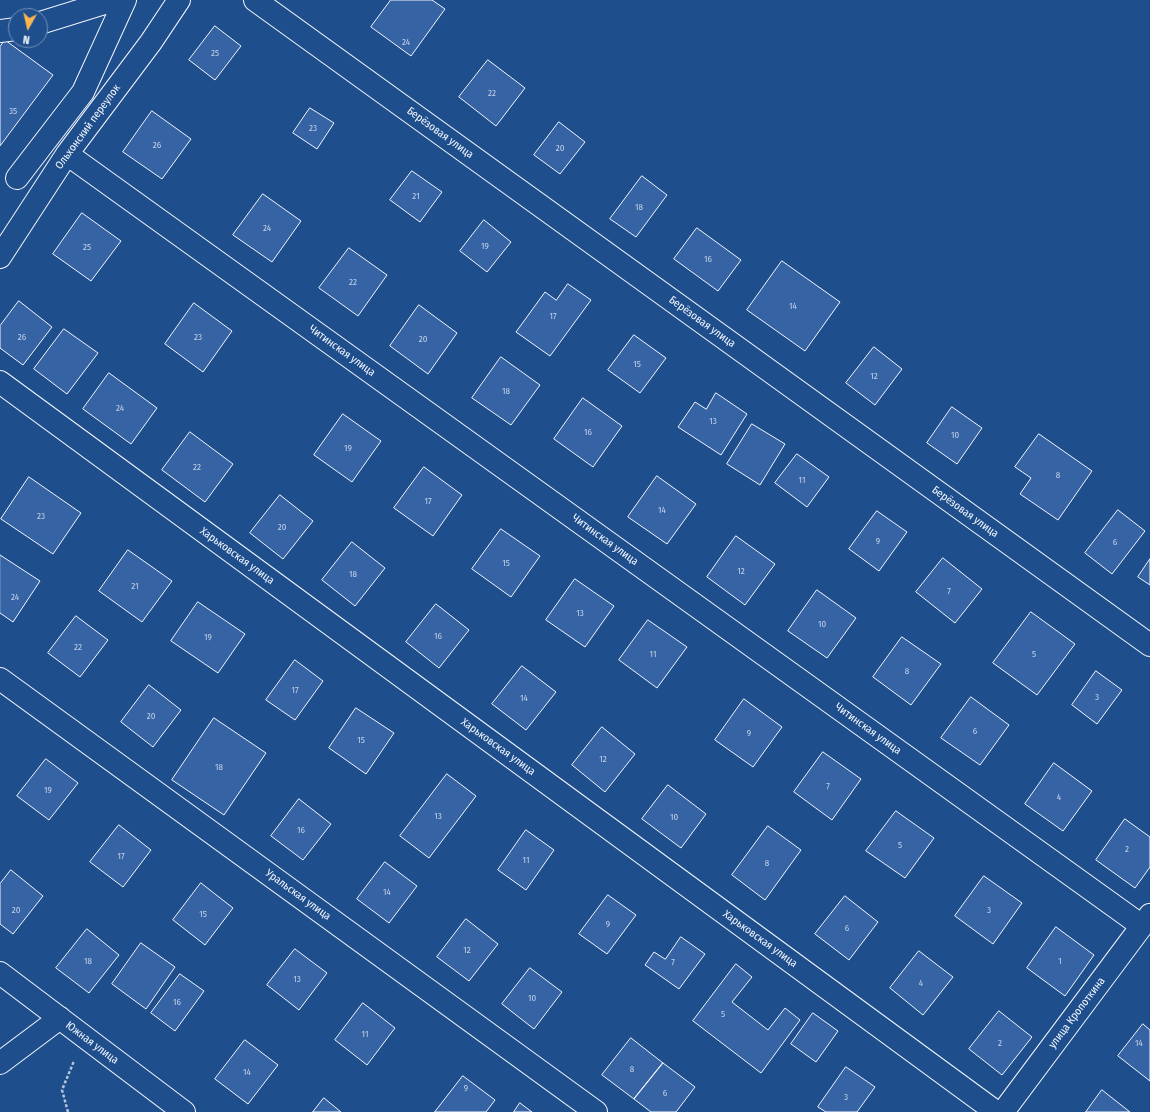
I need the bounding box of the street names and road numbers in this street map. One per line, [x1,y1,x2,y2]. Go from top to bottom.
street label: Ольхонский переулок [53,82,123,172]
street label: Берёзовая улица [404,104,476,162]
street label: Берёзовая улица [666,293,738,351]
street label: Читинская улица [306,322,378,380]
street label: Берёзовая улица [929,483,1001,541]
street label: Читинская улица [569,511,641,569]
street label: Харьковская улица [197,525,277,587]
street label: Читинская улица [832,700,904,758]
street label: Харьковская улица [458,716,538,778]
street label: Уральская улица [263,867,333,923]
street label: Харьковская улица [720,908,800,970]
street label: улица Кропоткина [1046,975,1108,1051]
street label: Южная улица [63,1019,121,1067]

